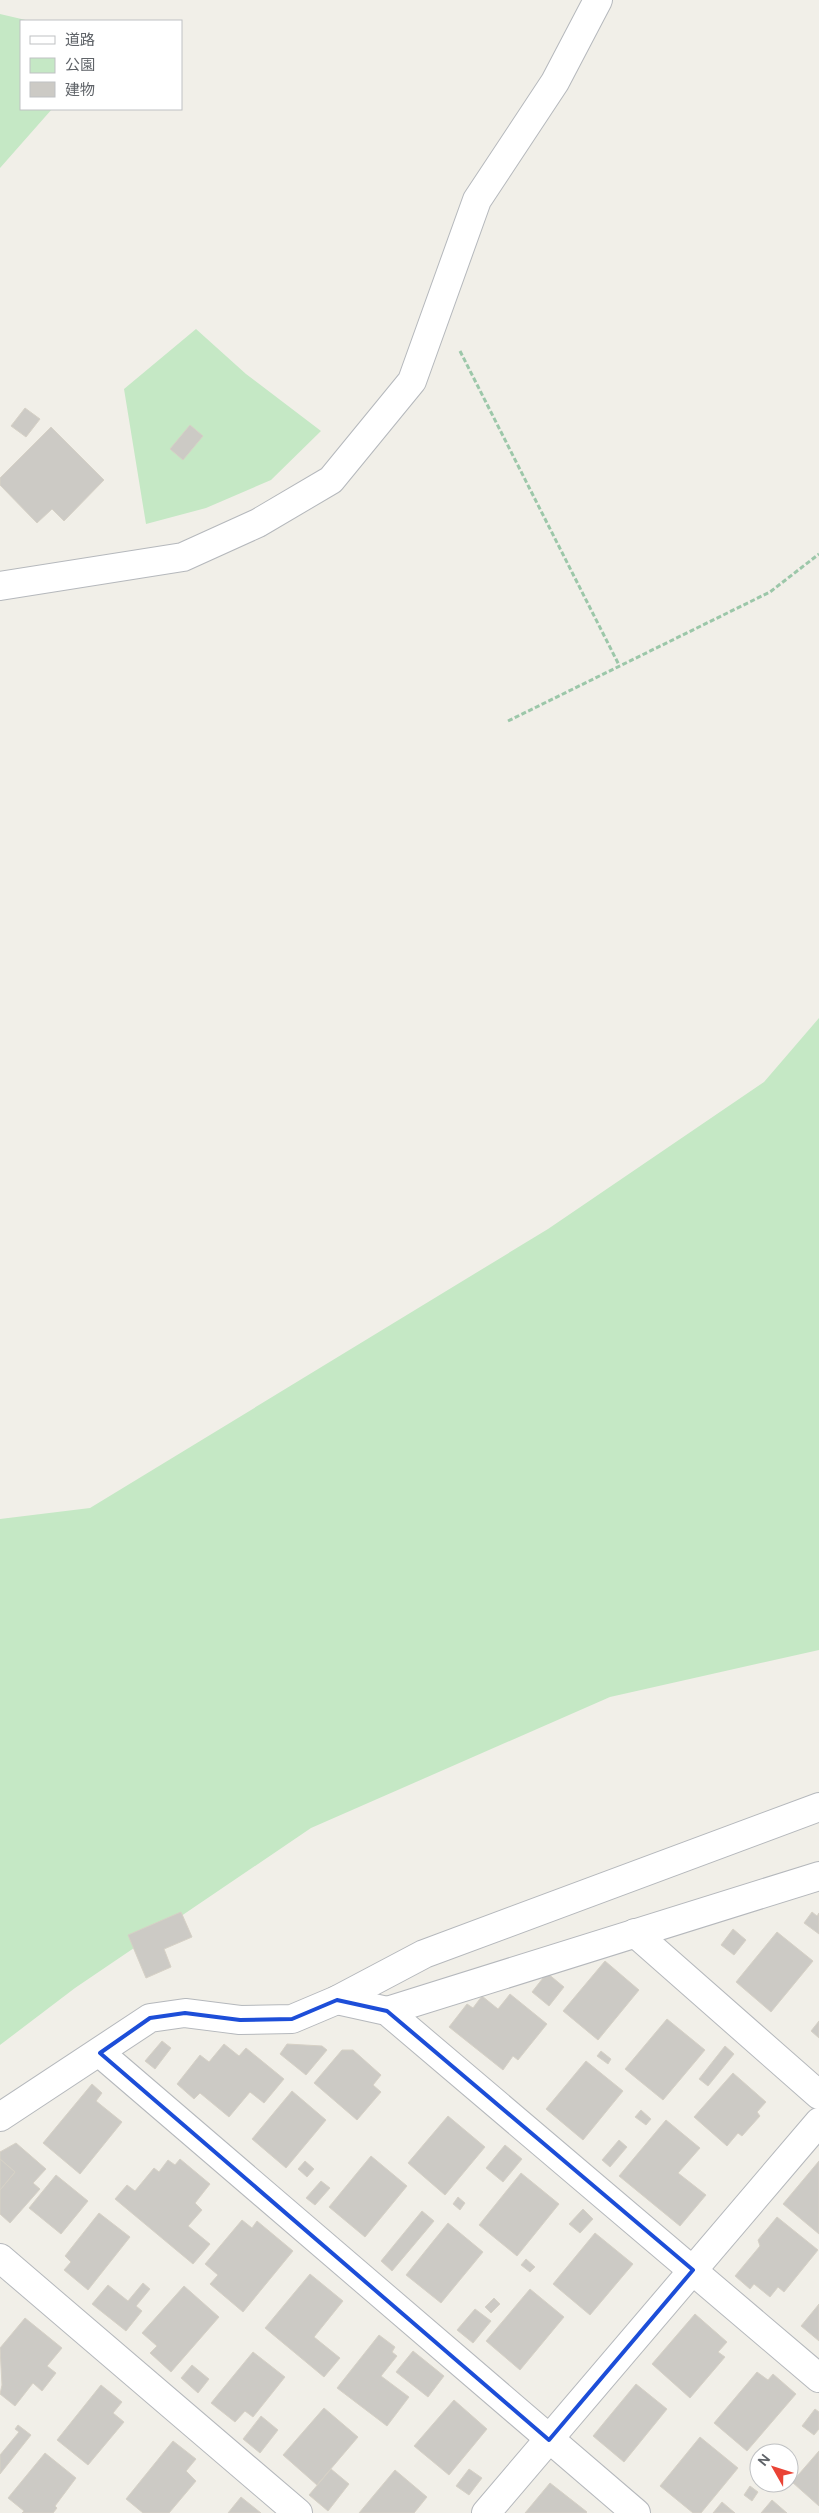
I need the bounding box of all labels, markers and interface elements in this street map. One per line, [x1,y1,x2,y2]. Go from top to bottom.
legend [20,20,182,110]
text: 道路 [65,30,95,50]
text: 公園 [65,55,95,75]
text: 建物 [65,80,95,100]
north arrow [749,2443,799,2493]
text: N [754,2450,774,2469]

